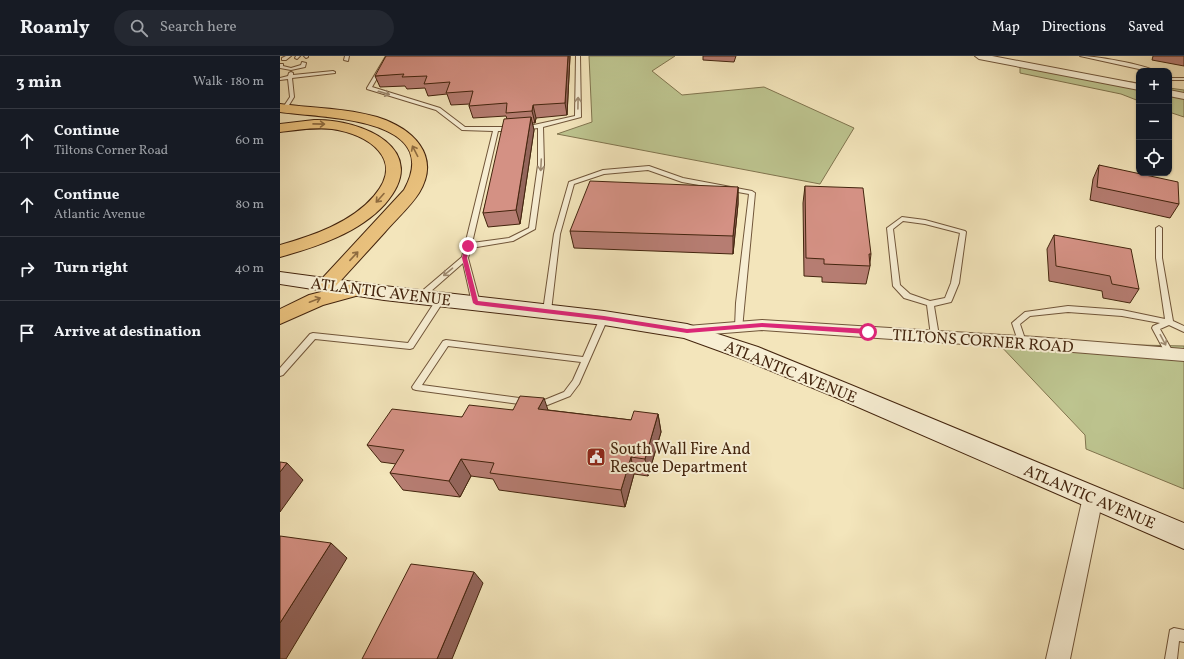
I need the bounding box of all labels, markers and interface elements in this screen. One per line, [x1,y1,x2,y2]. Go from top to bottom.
search box [114,10,394,46]
text: Roamly [20,15,90,41]
icon: search [128,17,150,39]
text: Search here [160,17,237,38]
text: Map [992,18,1020,37]
text: Directions [1042,18,1106,37]
text: Saved [1128,18,1164,37]
map controls [1136,68,1172,176]
button: + [1136,68,1172,104]
text: 3 min [16,71,62,94]
text: Walk · 180 m [193,73,264,91]
one-way arrow [377,90,390,97]
one-way arrow [574,97,582,110]
button: − [1136,104,1172,140]
text: Continue [54,121,119,142]
one-way arrow [312,121,325,128]
icon: ahead [16,130,38,152]
text: 60 m [236,132,264,150]
button: locate [1136,140,1172,176]
text: Tiltons Corner Road [54,142,168,160]
one-way arrow [411,145,419,157]
one-way arrow [537,158,544,171]
text: Continue [54,185,119,206]
one-way arrow [375,193,384,203]
icon: ahead [16,194,38,216]
text: 80 m [235,196,264,214]
text: Atlantic Avenue [54,206,145,224]
route end [459,237,477,255]
one-way arrow [349,251,358,261]
icon: right [16,258,38,280]
text: Turn right [54,258,128,279]
text: 40 m [235,260,264,278]
one-way arrow [444,267,454,276]
street label: ATLANTIC AVENUE [309,273,452,313]
one-way arrow [309,296,321,304]
icon: arrive [16,322,38,344]
text: Arrive at destination [54,322,201,343]
route start [859,323,877,341]
street label: TILTONS CORNER ROAD [892,325,1074,359]
one-way arrow [1159,334,1167,346]
street label: ATLANTIC AVENUE [721,336,860,409]
place label: South Wall Fire And Rescue Department [610,439,751,479]
public building icon: South Wall Fire And Rescue Department [585,446,607,468]
street label: ATLANTIC AVENUE [1020,460,1158,536]

